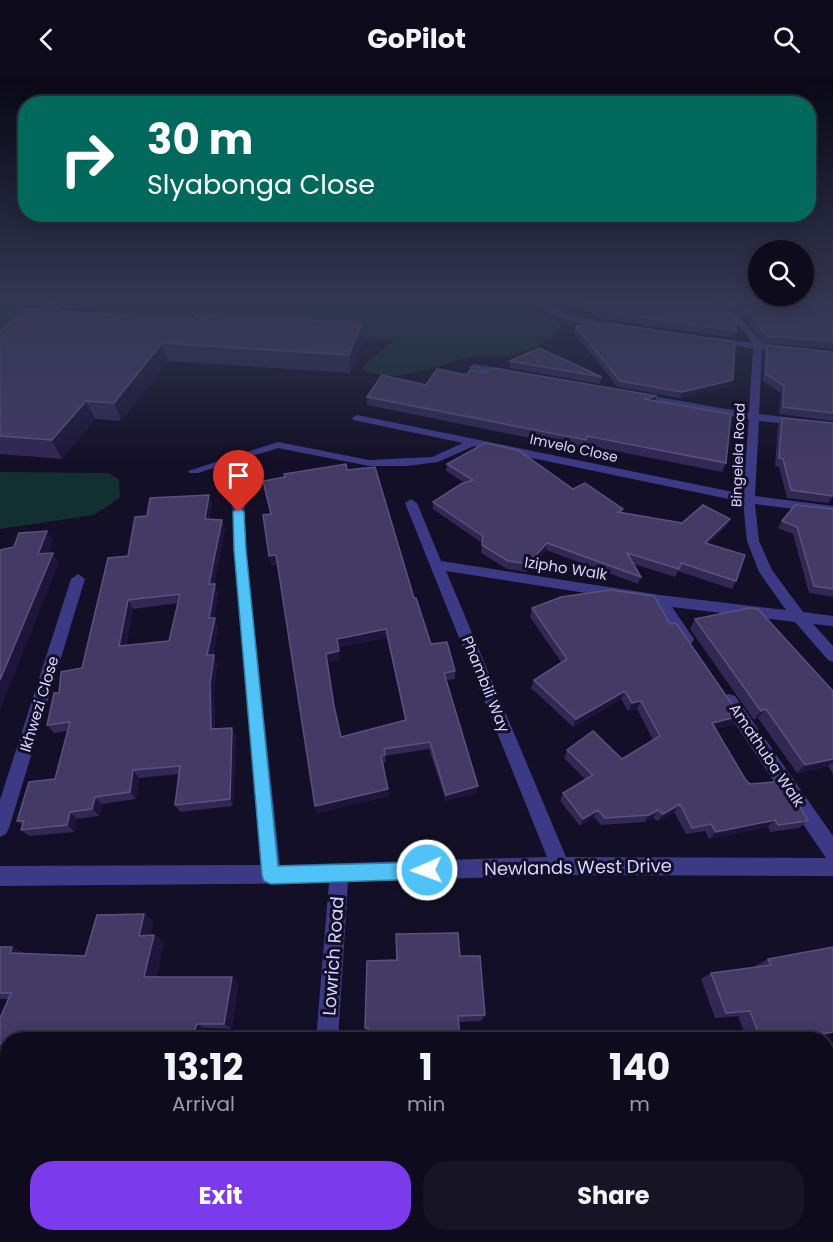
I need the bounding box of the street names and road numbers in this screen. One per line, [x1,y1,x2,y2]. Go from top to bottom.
street label: Bingelela Road [726,403,750,507]
street label: Imvelo Close [528,429,620,467]
street label: Izipho Walk [523,551,609,585]
street label: Phambili Way [457,633,515,736]
street label: Ikhwezi Close [14,654,64,754]
street label: Amathuba Walk [725,699,810,811]
street label: Newlands West Drive [484,853,672,881]
street label: Lowrich Road [316,896,350,1016]

